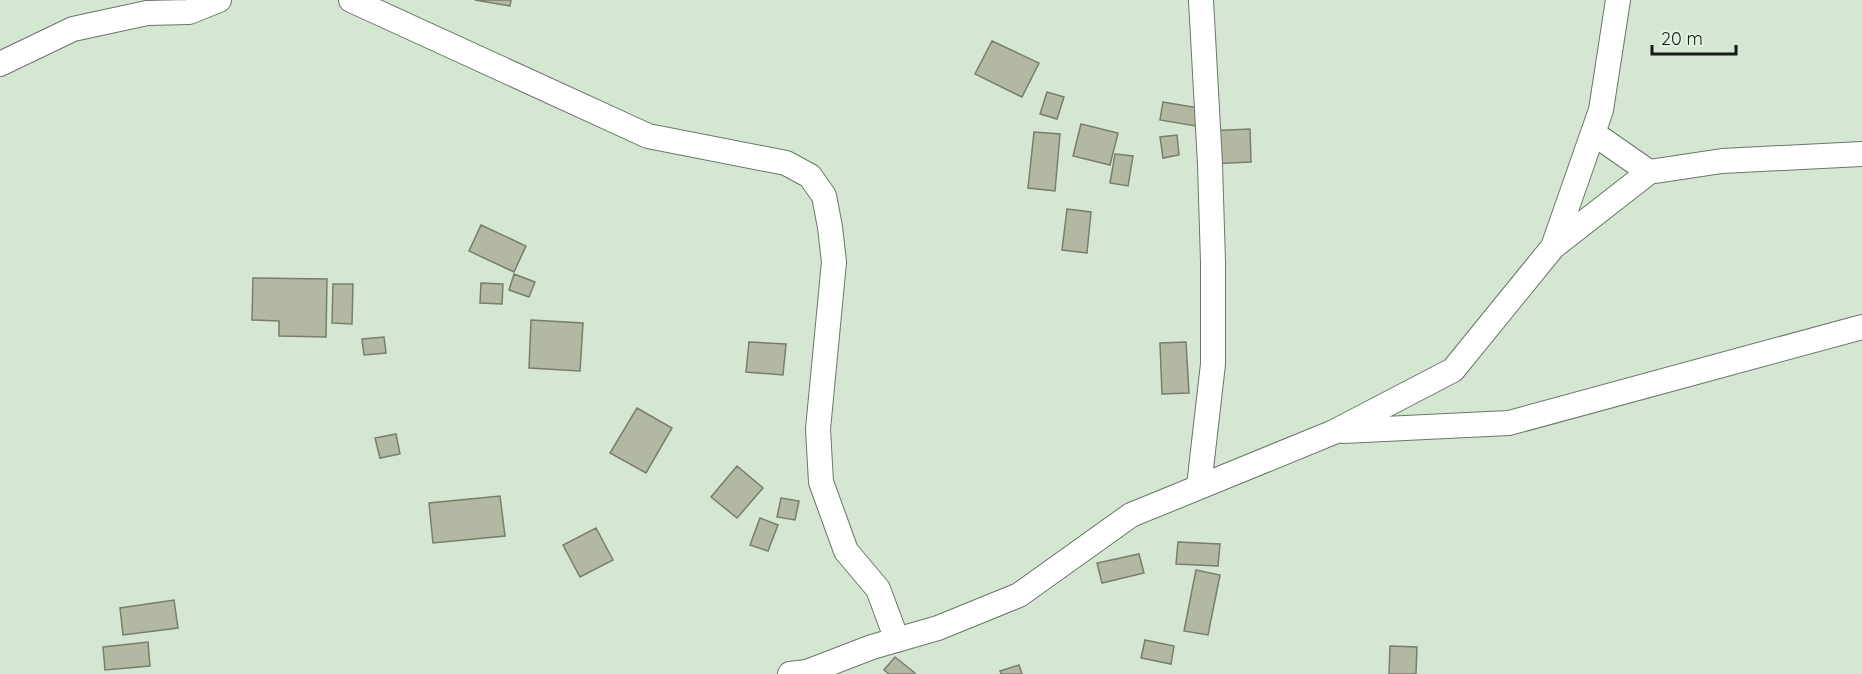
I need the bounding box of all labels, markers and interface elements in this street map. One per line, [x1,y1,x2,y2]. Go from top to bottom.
scale bar [1652,18,1736,56]
text: 20 m [1661,27,1703,50]

